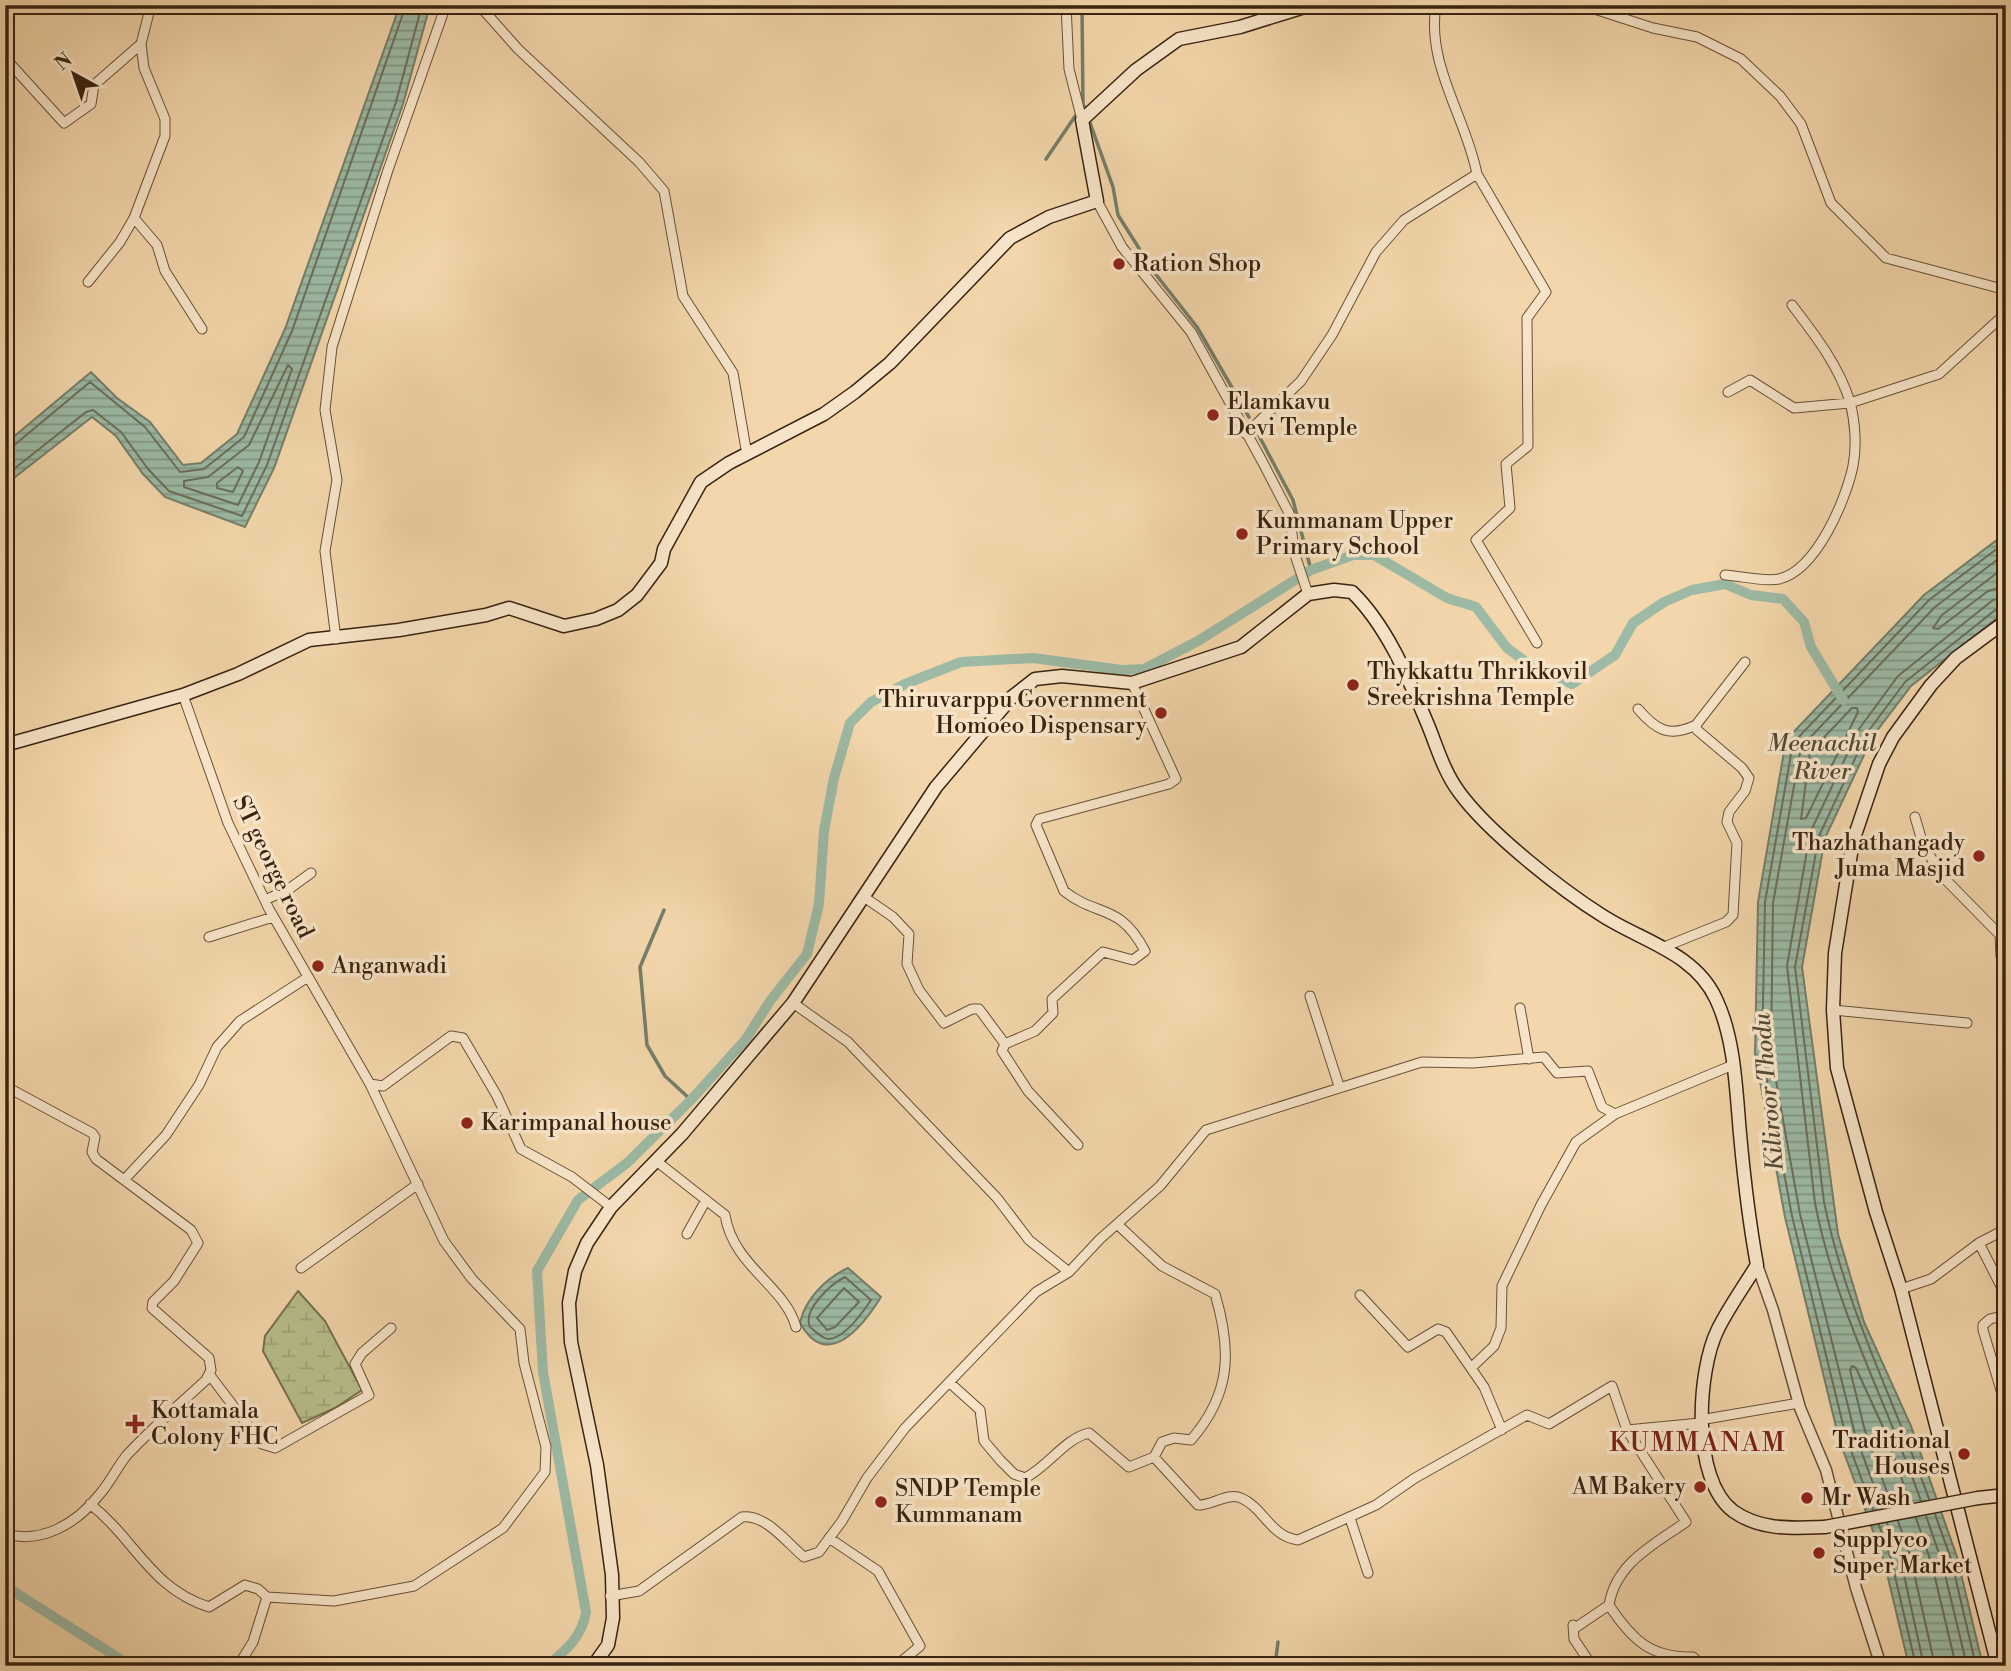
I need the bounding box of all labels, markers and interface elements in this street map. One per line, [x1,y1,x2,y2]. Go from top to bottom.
north arrow [38,38,108,108]
text: N [50,48,77,76]
place label: Ration Shop [1133,250,1261,278]
marker: Ration Shop [1111,256,1127,272]
place label: Elamkavu Devi Temple [1227,388,1358,442]
marker: Elamkavu Devi Temple [1205,407,1221,423]
place label: Kummanam Upper Primary School [1256,507,1453,561]
marker: Kummanam Upper Primary School [1234,526,1250,542]
place label: Thykkattu Thrikkovil Sreekrishna Temple [1367,658,1588,712]
marker: Thykkattu Thrikkovil Sreekrishna Temple [1345,677,1361,693]
place label: Thiruvarppu Government Homoeo Dispensary [878,686,1148,740]
marker: Thiruvarppu Government Homoeo Dispensary [1153,705,1169,721]
water label: Meenachil River [1767,729,1877,787]
street label: ST george road [226,791,320,943]
place label: Thazhathangady Juma Masjid [1792,829,1966,883]
marker: Thazhathangady Juma Masjid [1971,848,1987,864]
place label: Anganwadi [331,952,447,980]
marker: Anganwadi [310,958,326,974]
water label: Kiliroor Thodu [1747,1011,1791,1172]
place label: Karimpanal house [481,1109,672,1137]
marker: Karimpanal house [459,1115,475,1131]
place label: Kottamala Colony FHC [151,1397,278,1451]
marker: Kottamala Colony FHC [125,1414,145,1434]
district label: KUMMANAM [1609,1427,1787,1459]
place label: Traditional Houses [1832,1427,1950,1481]
marker: Traditional Houses [1956,1446,1972,1462]
place label: AM Bakery [1571,1473,1687,1501]
place label: SNDP Temple Kummanam [895,1475,1041,1529]
marker: AM Bakery [1692,1479,1708,1495]
place label: Mr Wash [1821,1484,1911,1512]
marker: Mr Wash [1799,1490,1815,1506]
marker: SNDP Temple Kummanam [873,1494,889,1510]
place label: Supplyco Super Market [1833,1526,1972,1580]
marker: Supplyco Super Market [1811,1545,1827,1561]

